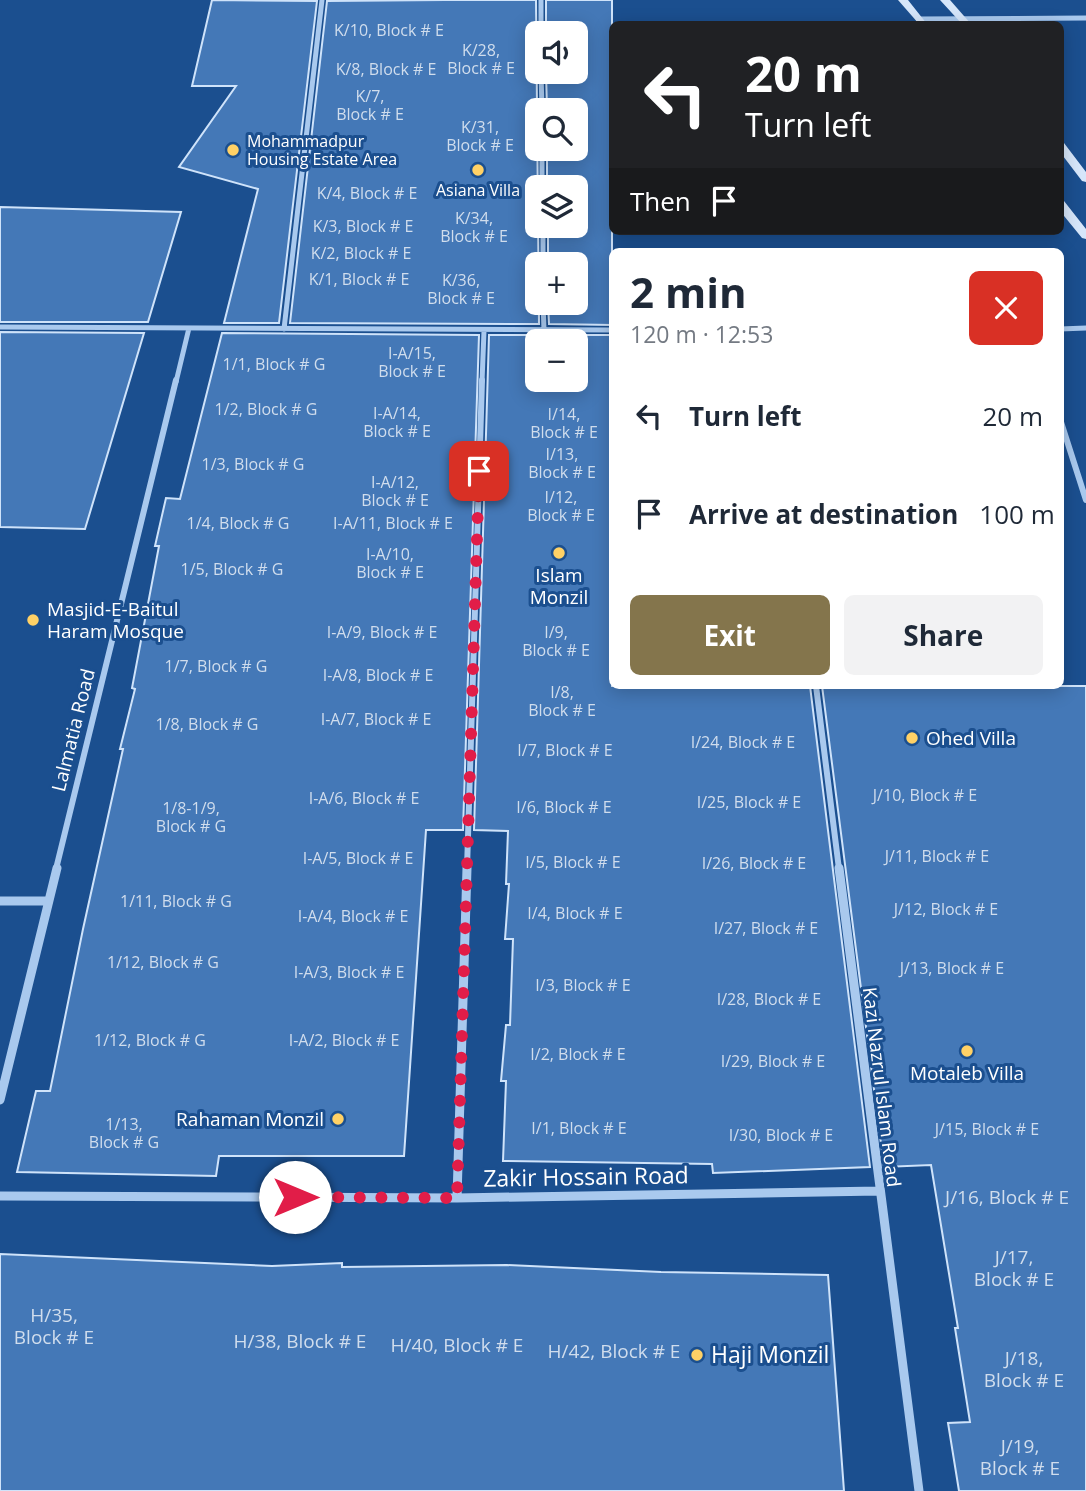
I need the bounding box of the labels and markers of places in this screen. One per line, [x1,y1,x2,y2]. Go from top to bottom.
place label: Mohammadpur Housing Estate Area [247,130,397,170]
marker: Mohammadpur Housing Estate Area [225,142,241,158]
marker: Asiana Villa [470,162,486,178]
place label: Asiana Villa [436,179,520,201]
pin [449,441,509,501]
marker: Islam Monzil [551,545,567,561]
place label: Islam Monzil [530,562,588,610]
place label: Masjid-E-Baitul Haram Mosque [47,596,184,644]
marker: Masjid-E-Baitul Haram Mosque [25,612,41,628]
place label: Ohed Villa [926,725,1016,751]
marker: Ohed Villa [904,730,920,746]
marker: Motaleb Villa [959,1043,975,1059]
place label: Motaleb Villa [910,1060,1024,1086]
place label: Rahaman Monzil [176,1106,324,1132]
marker: Rahaman Monzil [330,1111,346,1127]
place label: Haji Monzil [711,1338,829,1370]
marker: Haji Monzil [689,1347,705,1363]

